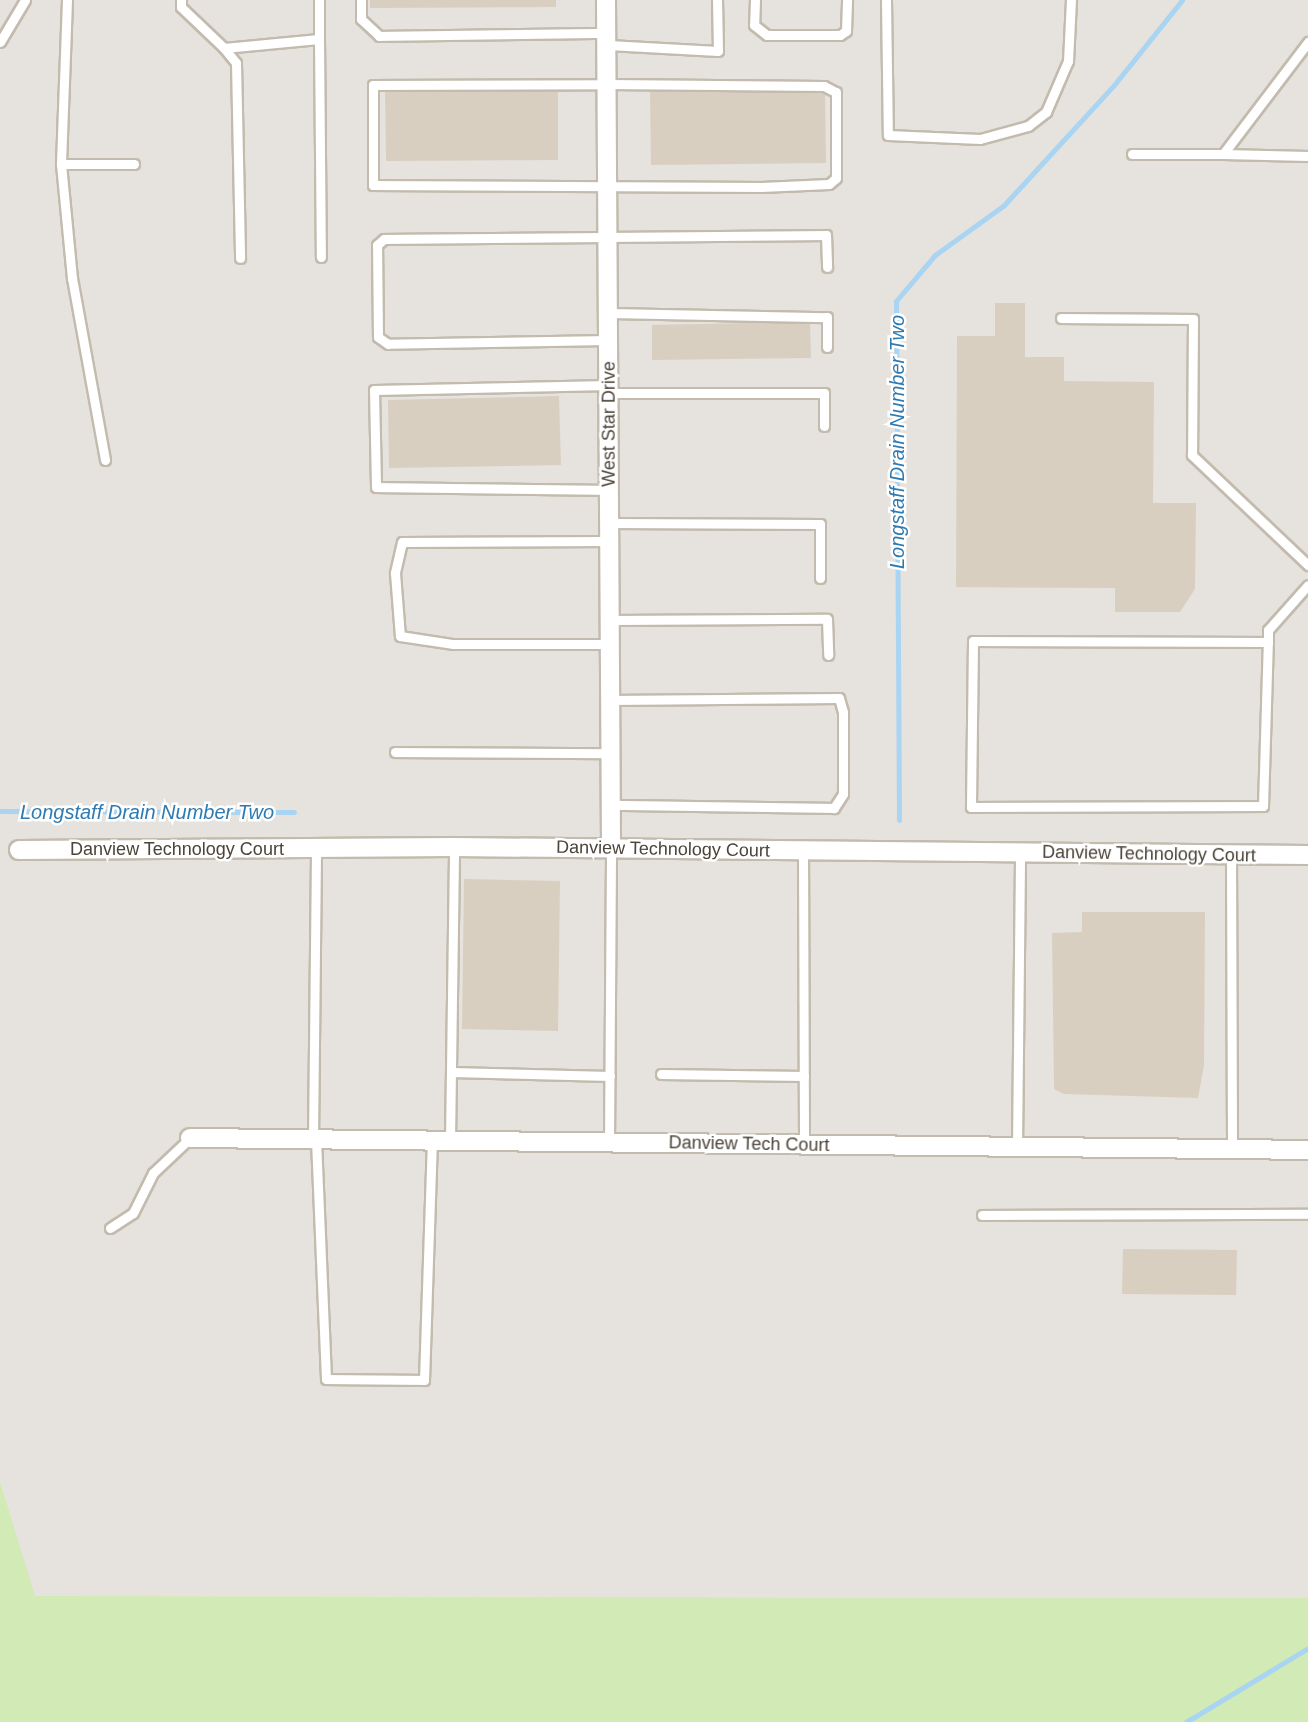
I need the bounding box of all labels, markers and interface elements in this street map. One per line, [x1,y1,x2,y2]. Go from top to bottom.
water label: Longstaff Drain Number Two [885,315,909,569]
street label: West Star Drive [598,361,620,487]
water label: Longstaff Drain Number Two [20,800,274,824]
street label: Danview Technology Court [556,836,770,862]
street label: Danview Technology Court [70,838,284,860]
street label: Danview Technology Court [1042,841,1256,867]
street label: Danview Tech Court [668,1132,830,1156]

